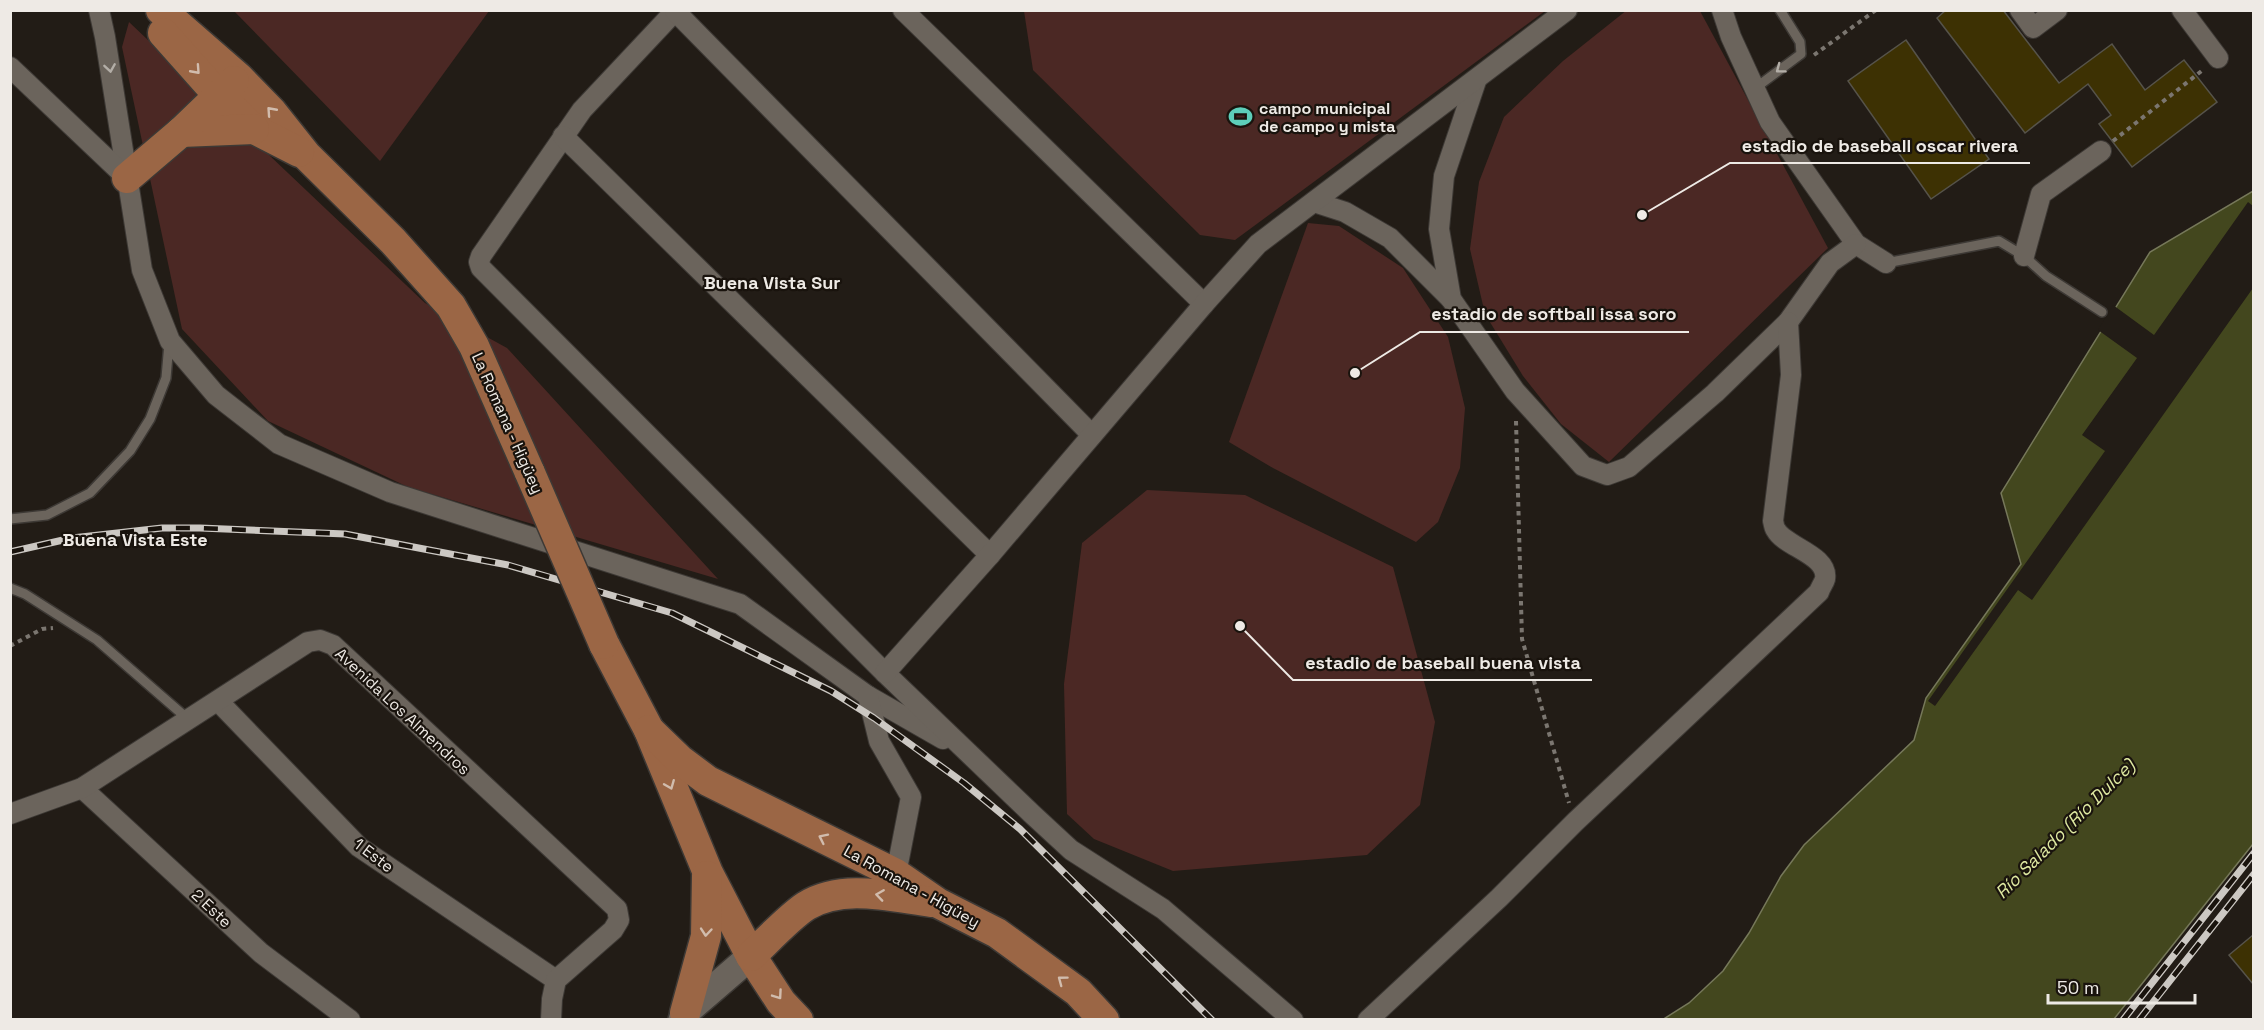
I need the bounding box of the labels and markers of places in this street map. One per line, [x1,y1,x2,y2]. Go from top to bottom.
place label: campo municipal de campo y mista [1259,98,1395,137]
sports icon: campo municipal de campo y mista [1228,104,1254,130]
callout: estadio de baseball oscar rivera [1730,127,2030,163]
callout: estadio de softball issa soro [1420,296,1689,332]
callout: estadio de baseball buena vista [1293,644,1592,680]

